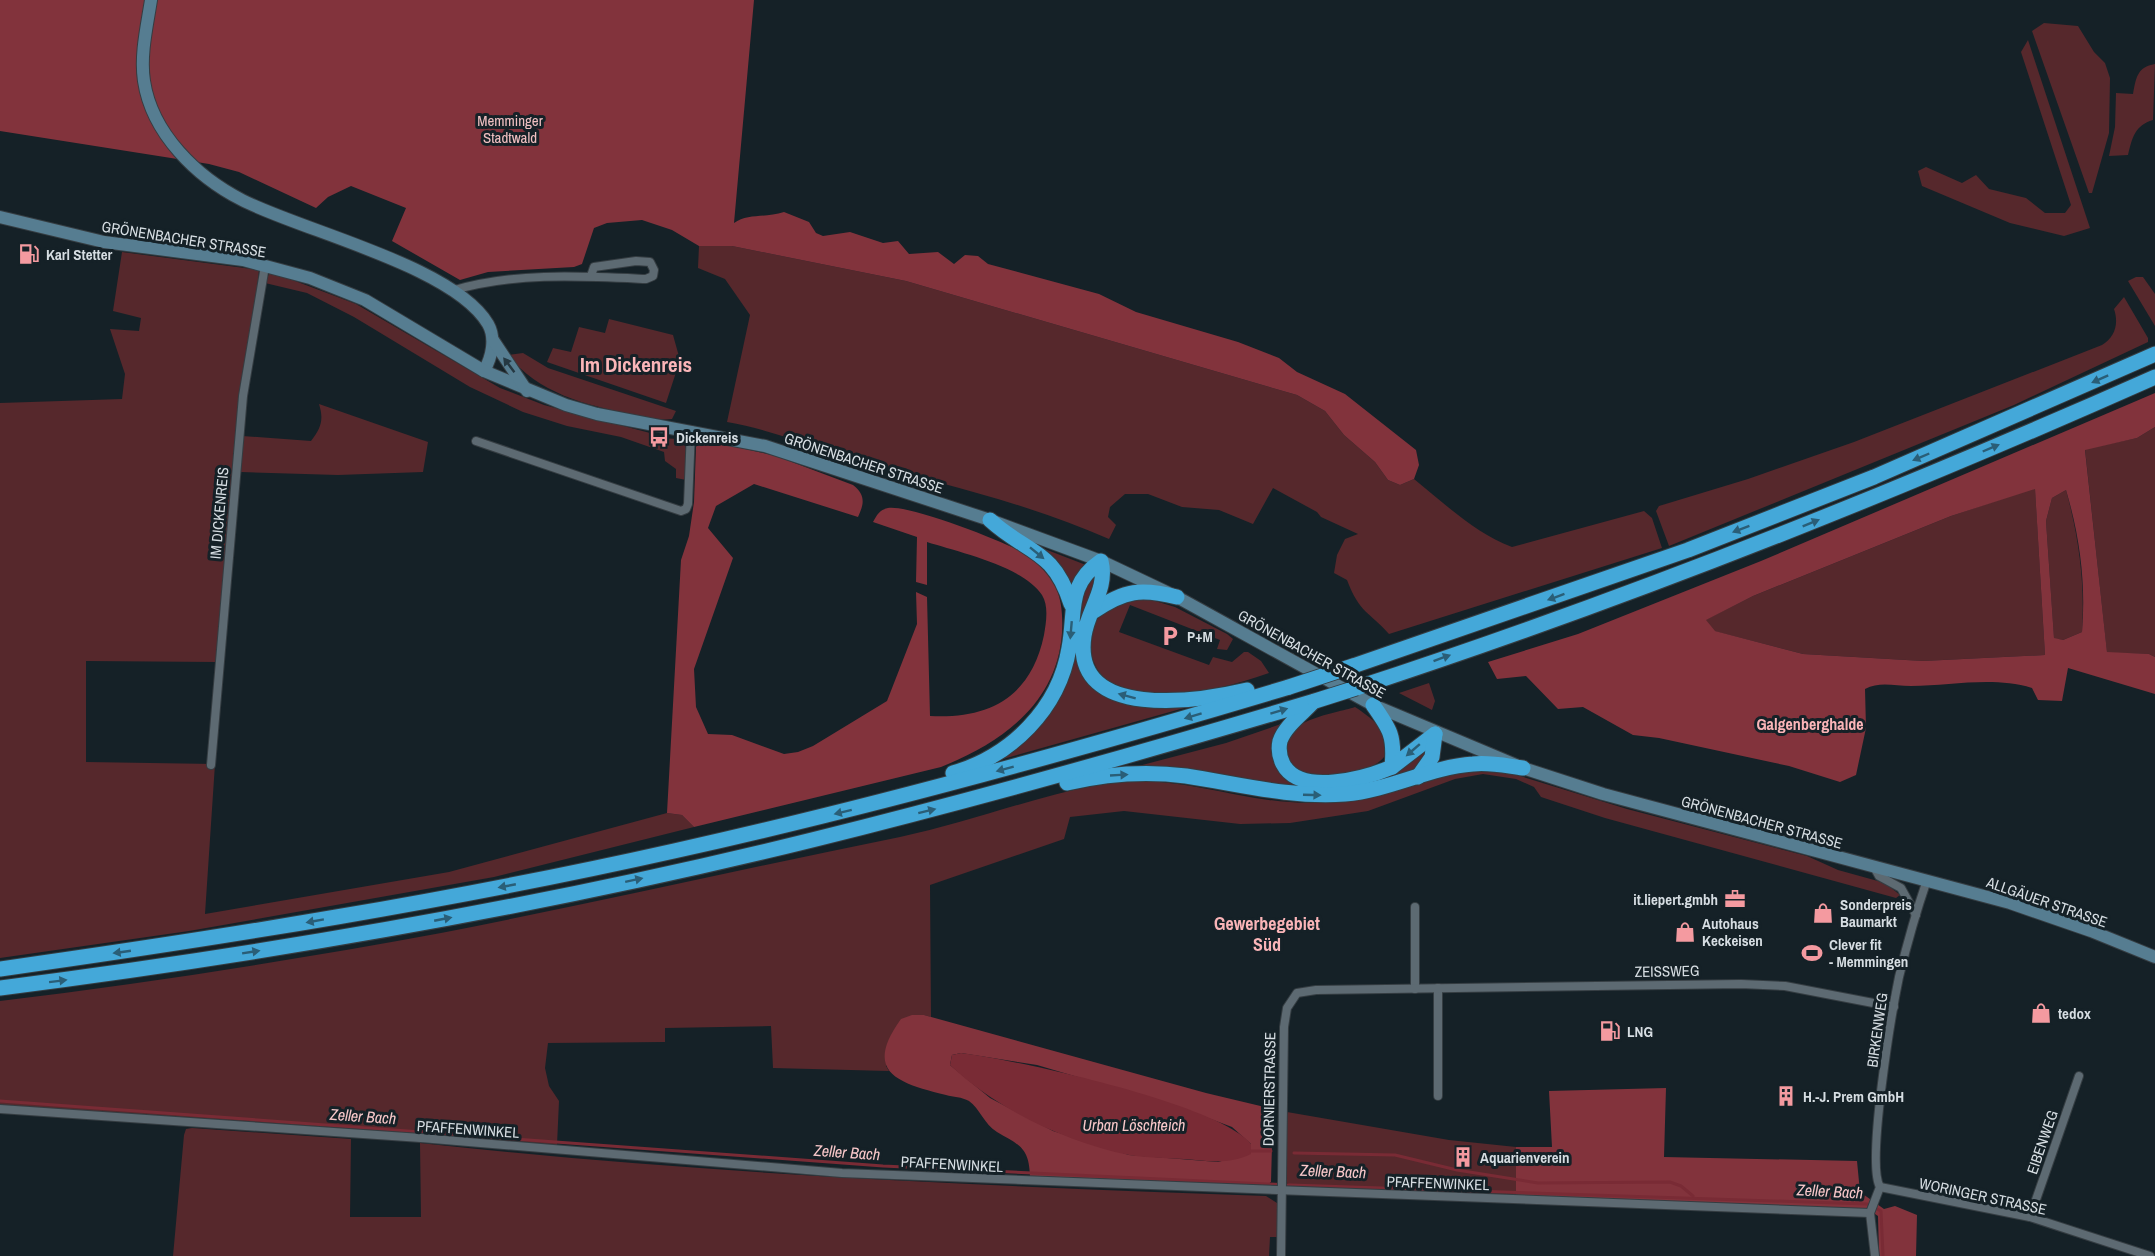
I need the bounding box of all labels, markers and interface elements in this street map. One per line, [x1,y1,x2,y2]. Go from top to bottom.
park label: Memminger Stadtwald [477,110,543,148]
street label: GRÖNENBACHER STRASSE [100,216,268,262]
fuel station icon: Karl Stetter [17,242,41,266]
place label: Karl Stetter [46,244,113,265]
district label: Im Dickenreis [580,350,692,379]
one-way arrow [503,357,516,373]
one-way arrow [2091,374,2109,384]
bus stop icon: Dickenreis [647,425,671,449]
place label: Dickenreis [676,427,738,448]
street label: GRÖNENBACHER STRASSE [782,427,946,499]
one-way arrow [1982,443,2000,452]
one-way arrow [1913,452,1930,461]
street label: IM DICKENREIS [205,466,233,560]
one-way arrow [1802,518,1820,527]
one-way arrow [1731,525,1749,535]
one-way arrow [1030,547,1045,559]
one-way arrow [1547,592,1565,602]
street label: GRÖNENBACHER STRASSE [1234,605,1390,703]
one-way arrow [1066,620,1076,639]
parking icon: P+M [1158,624,1182,648]
place label: P+M [1187,626,1213,647]
one-way arrow [1433,653,1451,663]
one-way arrow [1118,691,1137,701]
one-way arrow [1270,706,1288,715]
one-way arrow [1184,712,1202,721]
district label: Galgenberghalde [1756,713,1864,735]
one-way arrow [1405,743,1421,756]
one-way arrow [996,765,1014,774]
one-way arrow [1109,771,1128,780]
one-way arrow [1303,790,1322,800]
street label: GRÖNENBACHER STRASSE [1679,790,1845,854]
one-way arrow [918,805,937,815]
one-way arrow [834,807,853,817]
street label: ALLGÄUER STRASSE [1983,871,2110,933]
one-way arrow [625,875,644,884]
one-way arrow [497,882,516,891]
office icon: it.liepert.gmbh [1723,887,1747,911]
place label: it.liepert.gmbh [1633,889,1718,910]
place label: Sonderpreis Baumarkt [1840,894,1912,932]
shop icon: Sonderpreis Baumarkt [1811,901,1835,925]
district label: Gewerbegebiet Süd [1214,911,1320,957]
place label: Autohaus Keckeisen [1702,913,1763,951]
one-way arrow [434,914,453,923]
one-way arrow [305,917,324,926]
shop icon: Autohaus Keckeisen [1673,920,1697,944]
place label: Clever fit - Memmingen [1829,934,1908,972]
sports icon: Clever fit - Memmingen [1800,941,1824,965]
one-way arrow [113,948,132,957]
one-way arrow [242,948,261,957]
street label: ZEISSWEG [1634,960,1700,982]
one-way arrow [49,976,68,985]
street label: BIRKENWEG [1861,991,1893,1069]
shop icon: tedox [2029,1001,2053,1025]
place label: tedox [2058,1003,2091,1024]
fuel station icon: LNG [1598,1019,1622,1043]
place label: LNG [1627,1021,1653,1042]
street label: DORNIERSTRASSE [1258,1032,1280,1146]
building icon: H.-J. Prem GmbH [1774,1084,1798,1108]
place label: H.-J. Prem GmbH [1803,1086,1904,1107]
water label: Zeller Bach [328,1103,397,1129]
street label: EIBENWEG [2021,1107,2063,1177]
water label: Urban Löschteich [1083,1114,1185,1136]
street label: PFAFFENWINKEL [416,1115,520,1143]
water label: Zeller Bach [812,1139,881,1165]
building icon: Aquarienverein [1451,1145,1475,1169]
place label: Aquarienverein [1480,1147,1570,1168]
street label: PFAFFENWINKEL [900,1151,1004,1177]
water label: Zeller Bach [1298,1159,1367,1183]
street label: PFAFFENWINKEL [1386,1171,1490,1195]
street label: WORINGER STRASSE [1917,1172,2049,1220]
water label: Zeller Bach [1795,1178,1864,1204]

